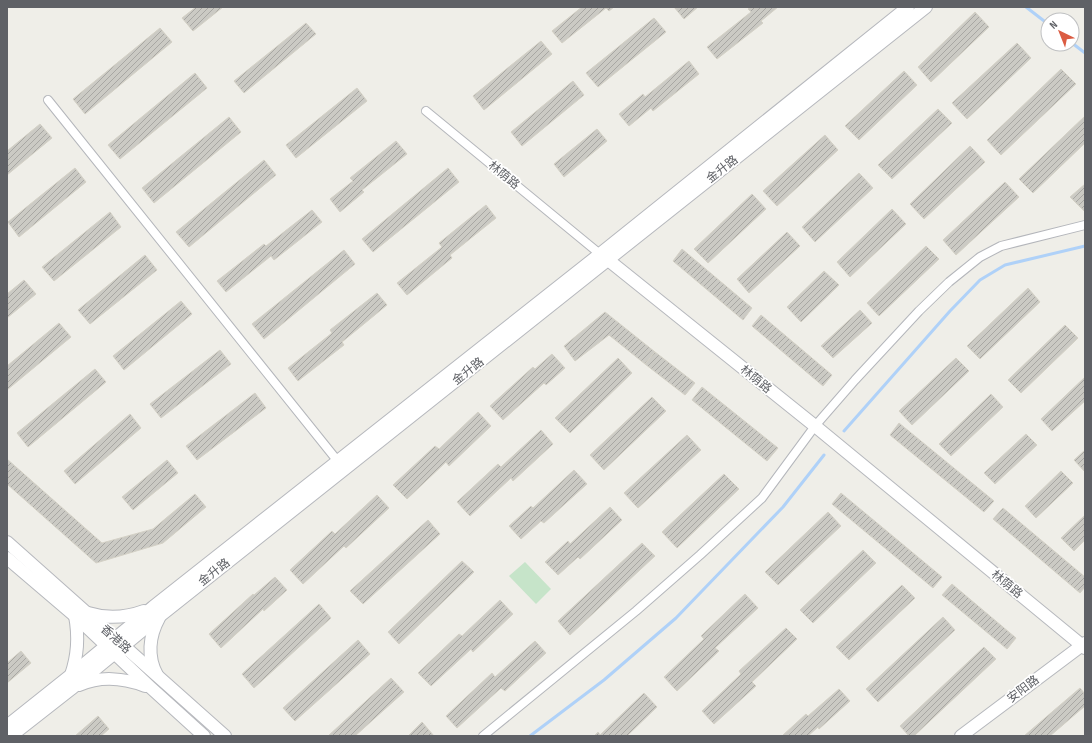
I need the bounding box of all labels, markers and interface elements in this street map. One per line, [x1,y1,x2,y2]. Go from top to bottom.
north arrow [1040,12,1080,52]
text: N [1047,18,1060,32]
street label: 金升路 [704,152,741,186]
street label: 林荫路 [485,158,522,193]
street label: 金升路 [450,354,487,388]
street label: 林荫路 [737,362,774,397]
street label: 金升路 [196,555,233,589]
street label: 林荫路 [988,567,1025,602]
street label: 香港路 [97,622,134,657]
street label: 安阳路 [1004,673,1042,706]

